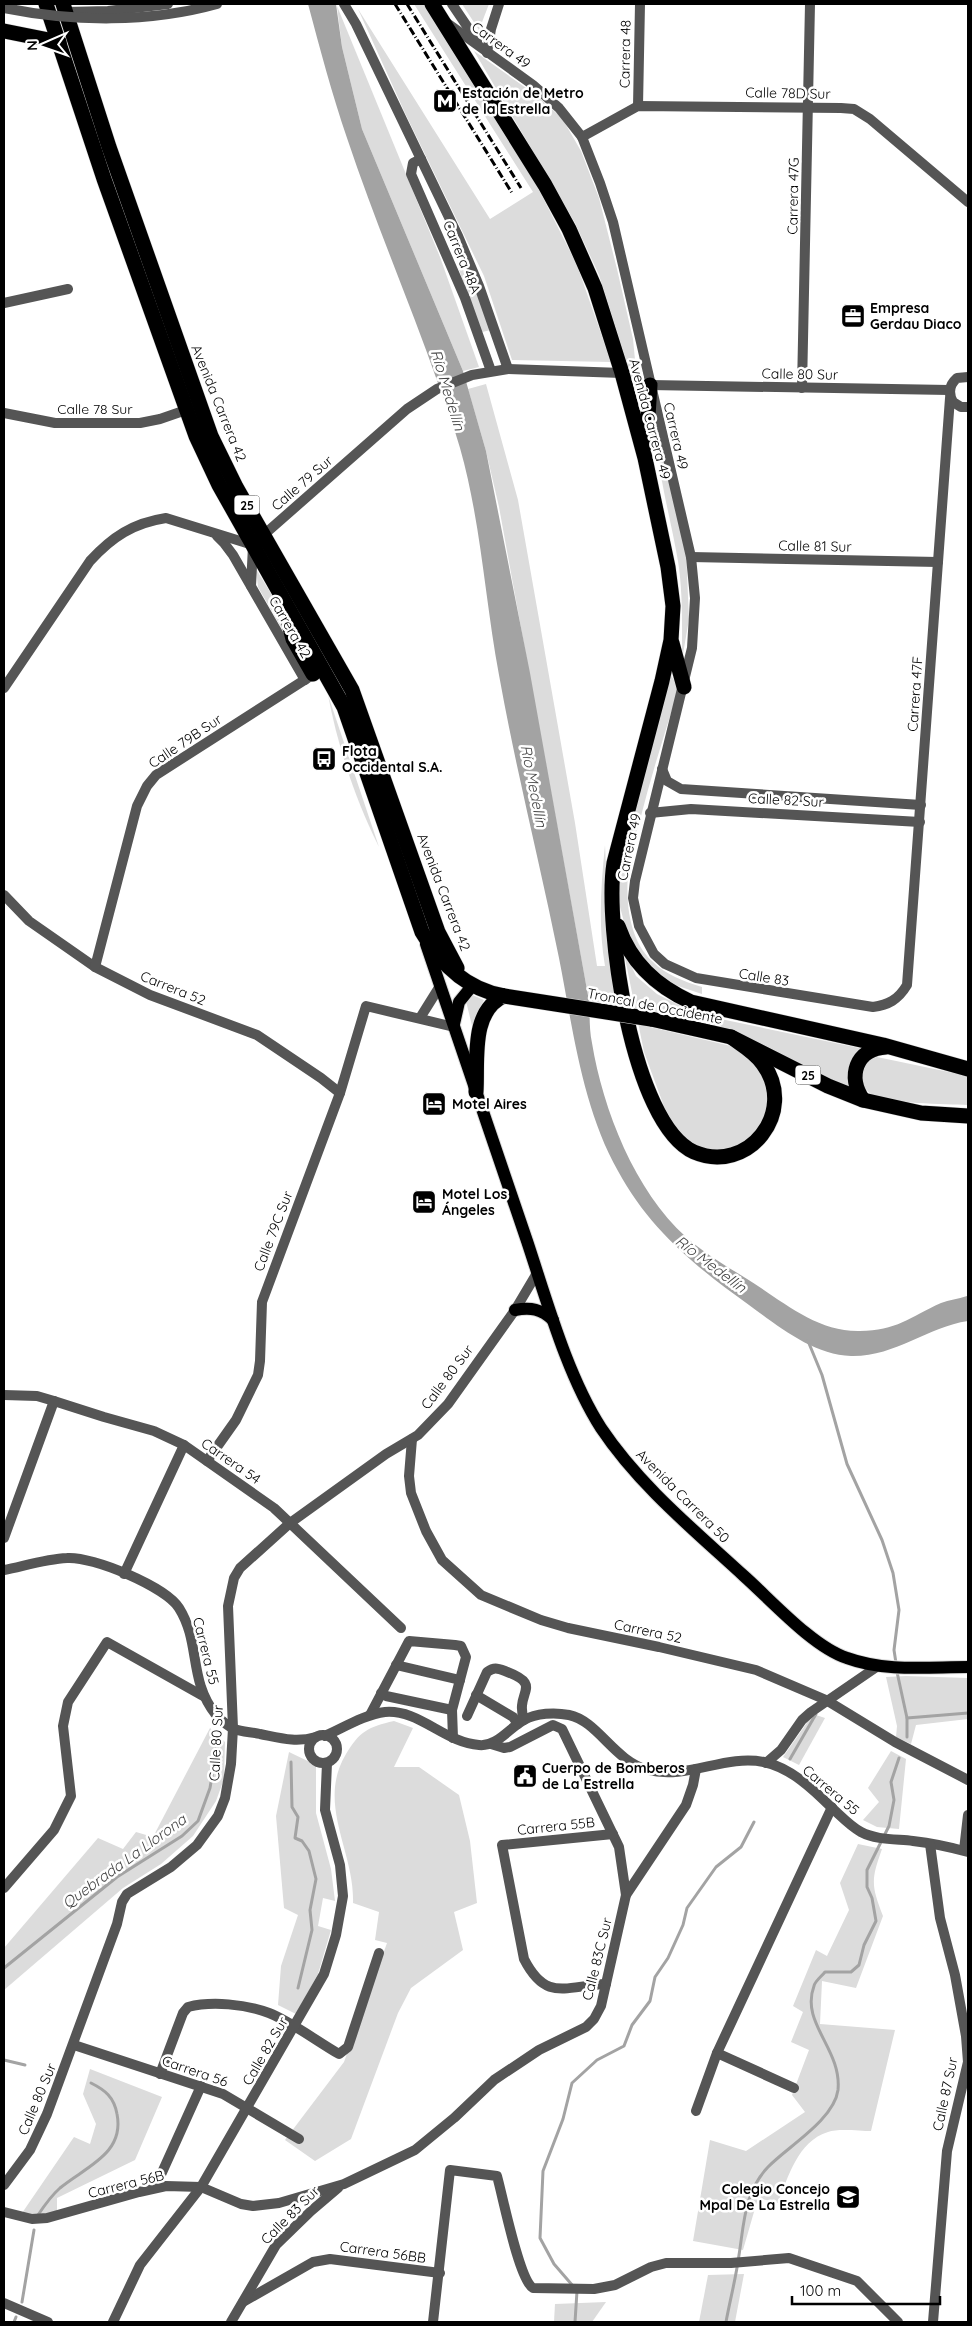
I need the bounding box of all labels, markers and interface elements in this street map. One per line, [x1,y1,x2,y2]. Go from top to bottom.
street label: Carrera 49 [468,18,534,73]
north arrow [20,20,70,70]
street label: Carrera 48 [615,20,635,88]
text: N [23,40,41,51]
street label: Calle 78D Sur [745,83,832,103]
place label: Estación de Metro de la Estrella [462,84,584,118]
metro station icon: Estación de Metro de la Estrella [432,88,458,114]
street label: Carrera 47G [783,157,803,235]
street label: Carrera 48A [439,218,485,296]
place label: Empresa Gerdau Diaco [870,299,962,333]
office icon: Empresa Gerdau Diaco [840,303,866,329]
street label: Avenida Carrera 42 [187,342,251,464]
water label: Río Medellín [427,347,469,433]
street label: Avenida Carrera 49 [625,357,675,482]
street label: Calle 80 Sur [762,364,839,384]
street label: Calle 78 Sur [57,400,133,418]
street label: Carrera 49 [660,401,693,472]
street label: Calle 79 Sur [268,451,337,515]
road number: 25 [234,496,260,514]
street label: Calle 81 Sur [778,536,852,556]
street label: Carrera 42 [265,593,315,661]
street label: Carrera 47F [903,656,927,732]
street label: Calle 79B Sur [145,709,226,772]
place label: Flota Occidental S.A. [342,742,443,776]
water label: Río Medellín [517,743,551,829]
bus stop icon: Flota Occidental S.A. [311,746,337,772]
street label: Calle 82 Sur [748,789,825,811]
street label: Carrera 49 [613,811,645,882]
street label: Avenida Carrera 42 [413,831,475,954]
street label: Calle 83 [738,964,790,990]
street label: Carrera 52 [138,967,209,1009]
street label: Troncal de Occidente [586,984,724,1028]
road number: 25 [796,1066,820,1084]
hotel icon: Motel Aires [421,1091,447,1117]
place label: Motel Aires [452,1095,527,1113]
place label: Motel Los Ángeles [442,1185,507,1219]
street label: Calle 79C Sur [249,1188,297,1274]
hotel icon: Motel Los Ángeles [411,1189,437,1215]
water label: Río Medellín [672,1231,750,1297]
street label: Calle 80 Sur [417,1341,478,1413]
street label: Carrera 54 [198,1434,264,1488]
street label: Avenida Carrera 50 [632,1445,734,1547]
street label: Carrera 55 [189,1615,223,1687]
street label: Carrera 52 [612,1615,684,1647]
street label: Calle 80 Sur [205,1704,227,1782]
place label: Cuerpo de Bomberos de La Estrella [542,1759,685,1793]
street label: Carrera 55 [799,1761,863,1819]
public building icon: Cuerpo de Bomberos de La Estrella [512,1763,538,1789]
water label: Quebrada La Llorona [58,1809,190,1912]
street label: Carrera 55B [516,1813,596,1839]
street label: Calle 83C Sur [578,1915,616,2002]
street label: Calle 82 Sur [238,2013,292,2088]
street label: Carrera 56 [160,2051,231,2091]
street label: Calle 87 Sur [928,2055,962,2133]
street label: Calle 80 Sur [14,2060,60,2138]
street label: Carrera 56B [86,2166,166,2202]
place label: Colegio Concejo Mpal De La Estrella [700,2180,830,2214]
street label: Calle 83 Sur [257,2181,324,2248]
school or university icon: Colegio Concejo Mpal De La Estrella [835,2184,861,2210]
street label: Carrera 56BB [339,2237,427,2267]
scale bar [792,2274,940,2306]
text: 100 m [800,2281,841,2300]

